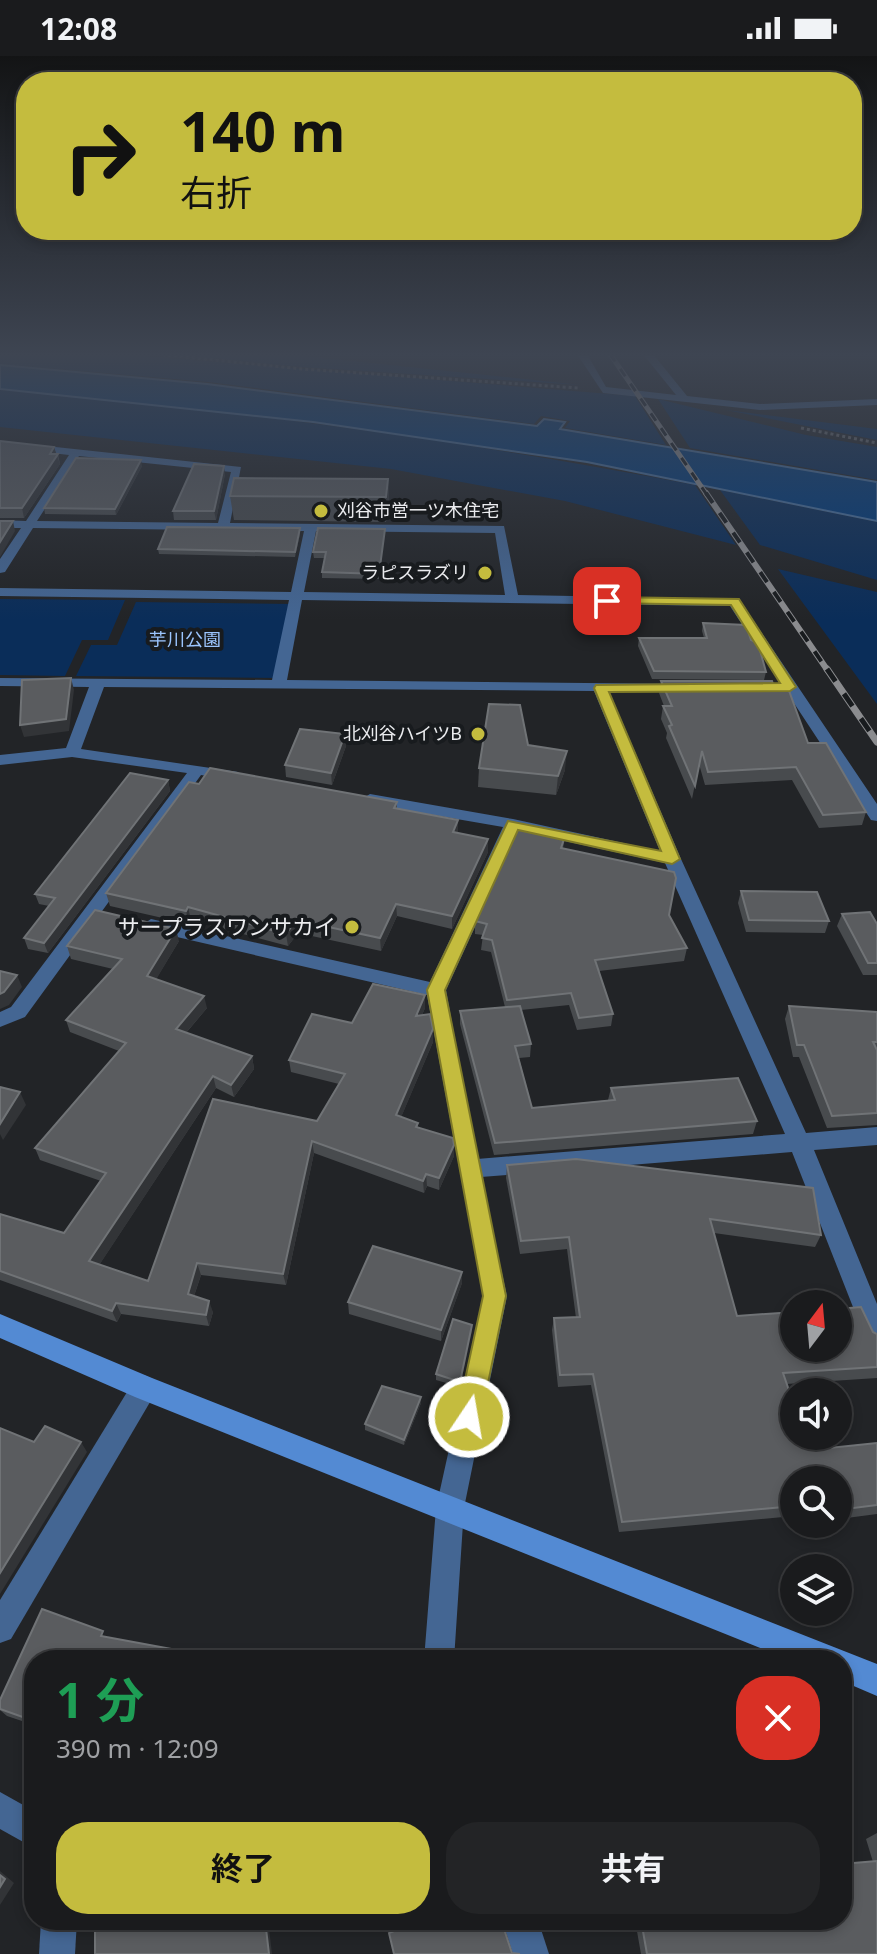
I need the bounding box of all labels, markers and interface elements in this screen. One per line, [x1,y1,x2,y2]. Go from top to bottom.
text: 12:08 [40,8,117,49]
text: 140 m [180,92,345,168]
icon: right [48,104,152,208]
text: 右折 [180,168,252,217]
place label: 刈谷市営一ツ木住宅 [337,498,499,522]
marker: 刈谷市営一ツ木住宅 [312,502,330,520]
place label: ラピスラズリ [361,560,469,584]
marker: ラピスラズリ [476,564,494,582]
pin [573,567,641,635]
icon: arrive [585,579,629,623]
park label: 芋川公園 [149,627,221,651]
place label: 北刈谷ハイツB [343,721,462,745]
marker: 北刈谷ハイツB [469,725,487,743]
place label: サープラスワンサカイ [118,911,336,941]
marker: サープラスワンサカイ [343,918,361,936]
north arrow [780,1290,852,1362]
map controls [780,1290,852,1626]
position arrow [427,1375,511,1459]
button: sound [780,1378,852,1450]
button: search [780,1466,852,1538]
button: layers [780,1554,852,1626]
text: 1 分 [56,1667,144,1732]
button: close [736,1676,820,1760]
text: 390 m · 12:09 [56,1730,219,1766]
button: 終了 [56,1822,430,1914]
button: 共有 [446,1822,820,1914]

